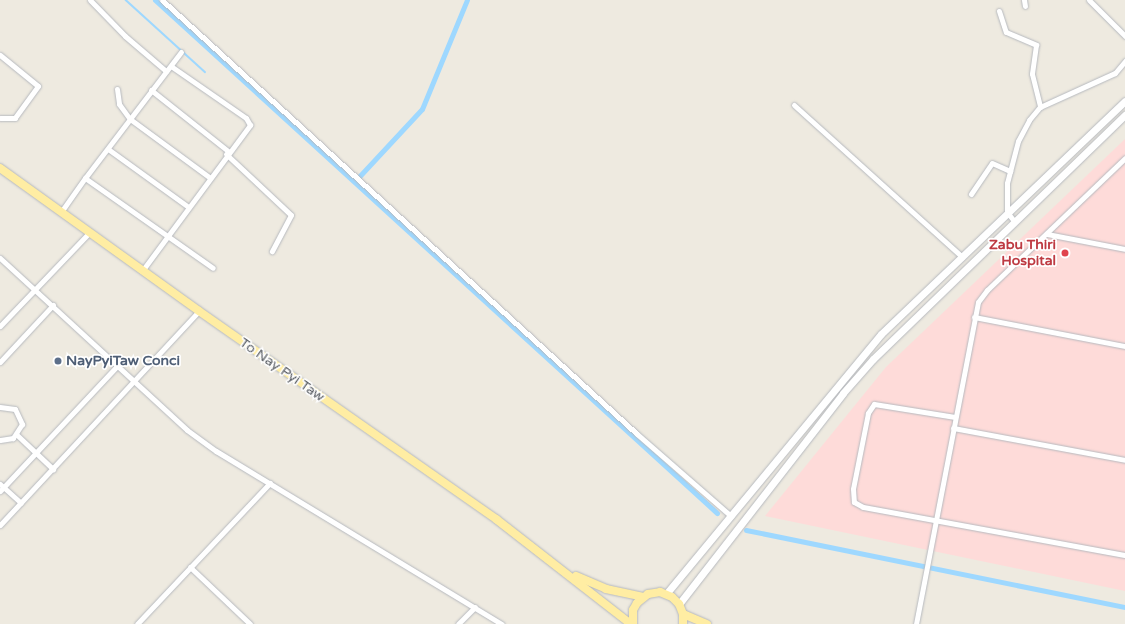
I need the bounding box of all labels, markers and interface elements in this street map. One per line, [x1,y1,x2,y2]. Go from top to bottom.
place label: Zabu Thiri Hospital [989,237,1056,270]
marker: Zabu Thiri Hospital [1059,247,1071,259]
street label: To Nay Pyi Taw [236,334,328,406]
place label: NayPyiTaw Conci [66,353,180,369]
marker: NayPyiTaw Conci [53,356,63,366]

